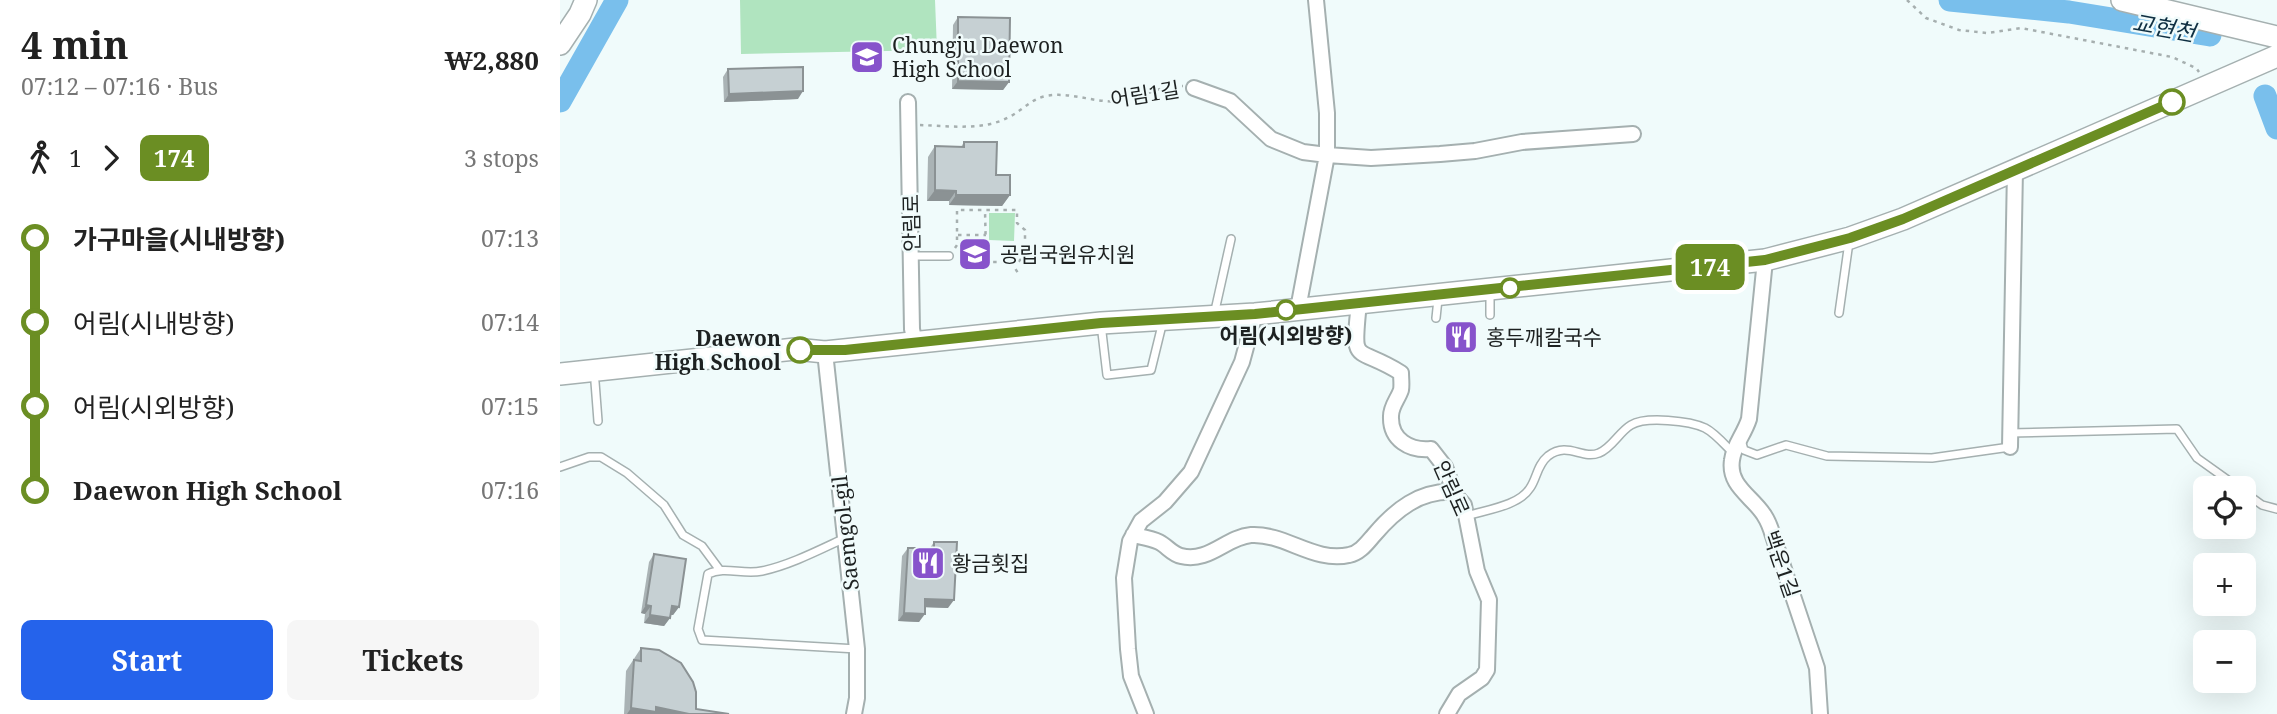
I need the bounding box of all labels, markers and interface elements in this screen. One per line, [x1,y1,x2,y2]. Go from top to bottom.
water label: 교현천 [2130,6,2201,49]
text: 4 min [21,18,129,70]
place label: Chungju Daewon High School [892,31,1064,83]
school or university icon: Chungju Daewon High School [848,38,886,76]
text: ₩2,880 [445,42,539,78]
text: 07:12 – 07:16 · Bus [21,70,218,102]
street label: 어림1길 [1108,75,1182,113]
unlabelled marker [2159,89,2185,115]
icon: walk [21,139,59,177]
icon: forward [92,139,130,177]
text: 174 [154,141,195,174]
text: 1 [69,142,82,174]
text: 3 stops [464,142,539,174]
street label: 안림로 [896,194,926,252]
text: 가구마을(시내방향) [73,221,285,257]
text: 07:13 [481,222,539,254]
school or university icon: 공립국원유치원 [956,235,994,273]
place label: 공립국원유치원 [1000,240,1135,268]
line badge: 174 [1670,244,1750,290]
text: 174 [1690,250,1730,283]
unlabelled marker [1500,278,1520,298]
marker: 어림(시외방향) [1276,300,1296,320]
text: 어림(시내방향) [73,305,235,341]
text: 07:14 [481,306,539,338]
restaurant icon: 홍두깨칼국수 [1442,318,1480,356]
place label: 어림(시외방향) [1220,321,1352,349]
place label: 홍두깨칼국수 [1486,323,1602,351]
place label: Daewon High School [655,324,782,376]
marker: Daewon High School [787,337,813,363]
text: 어림(시외방향) [73,389,235,425]
text: 07:15 [481,390,539,422]
street label: 안림로 [1427,456,1477,520]
text: Daewon High School [73,472,342,508]
text: 07:16 [481,474,539,506]
street label: Saemgol-gil [825,474,865,592]
map controls [2193,476,2256,693]
button: locate [2193,476,2256,539]
street label: 백운1길 [1757,526,1807,602]
restaurant icon: 황금횟집 [909,544,947,582]
place label: 황금횟집 [952,549,1029,577]
button: + [2193,553,2256,616]
button: Start [21,620,273,700]
button: Tickets [287,620,539,700]
button: − [2193,630,2256,693]

